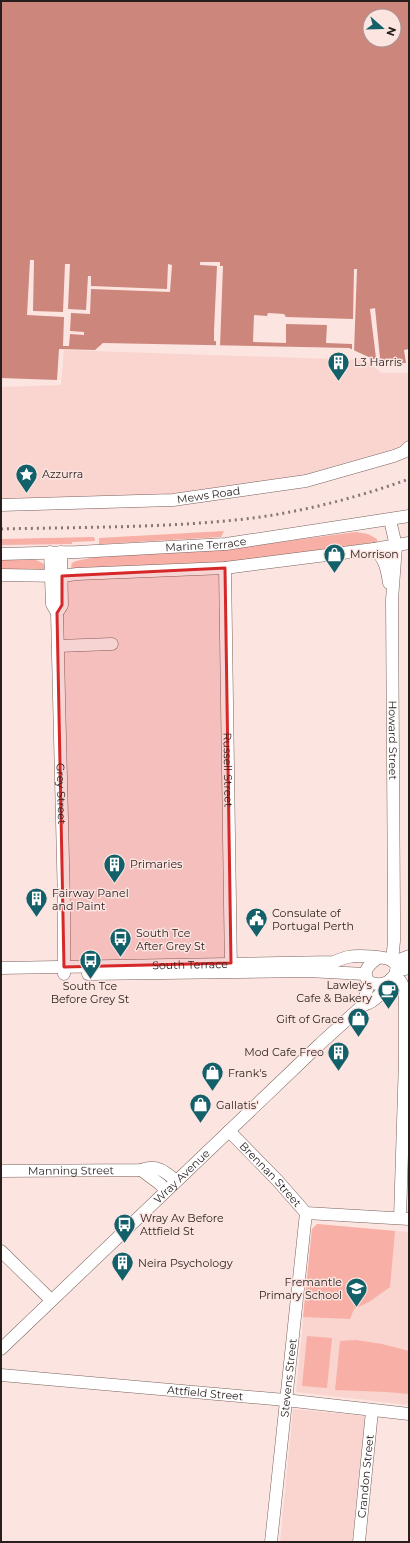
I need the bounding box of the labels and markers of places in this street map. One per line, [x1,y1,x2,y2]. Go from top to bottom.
building icon: L3 Harris [325,349,351,382]
place label: L3 Harris [354,355,403,369]
place icon: Azzurra [13,461,39,494]
place label: Azzurra [42,467,83,481]
shop icon: Morrison [321,541,347,574]
place label: Morrison [350,547,399,561]
building icon: Primaries [102,851,128,884]
place label: Primaries [130,857,183,871]
building icon: Fairway Panel and Paint [23,886,49,919]
place label: Fairway Panel and Paint [52,886,129,913]
public building icon: Consulate of Portugal Perth [244,906,270,939]
place label: Consulate of Portugal Perth [272,906,354,933]
bus stop icon: South Tce After Grey St [108,926,134,959]
place label: South Tce After Grey St [136,926,206,953]
bus stop icon: South Tce Before Grey St [77,947,103,980]
place label: Lawley's Cafe & Bakery [296,978,373,1005]
cafe icon: Lawley's Cafe & Bakery [375,978,401,1011]
place label: South Tce Before Grey St [51,979,130,1006]
shop icon: Gift of Grace [346,1006,372,1039]
place label: Gift of Grace [276,1012,344,1026]
building icon: Mod Cafe Freo [326,1039,352,1072]
place label: Mod Cafe Freo [244,1045,324,1059]
shop icon: Frank's [200,1060,226,1093]
place label: Frank's [228,1066,268,1080]
shop icon: Gallatis' [187,1092,213,1125]
place label: Gallatis' [216,1098,258,1112]
bus stop icon: Wray Av Before Attfield St [111,1211,137,1244]
place label: Wray Av Before Attfield St [140,1211,224,1238]
building icon: Neira Psychology [110,1250,136,1283]
place label: Neira Psychology [138,1256,233,1270]
place label: Fremantle Primary School [259,1275,342,1302]
school or university icon: Fremantle Primary School [344,1275,370,1308]

